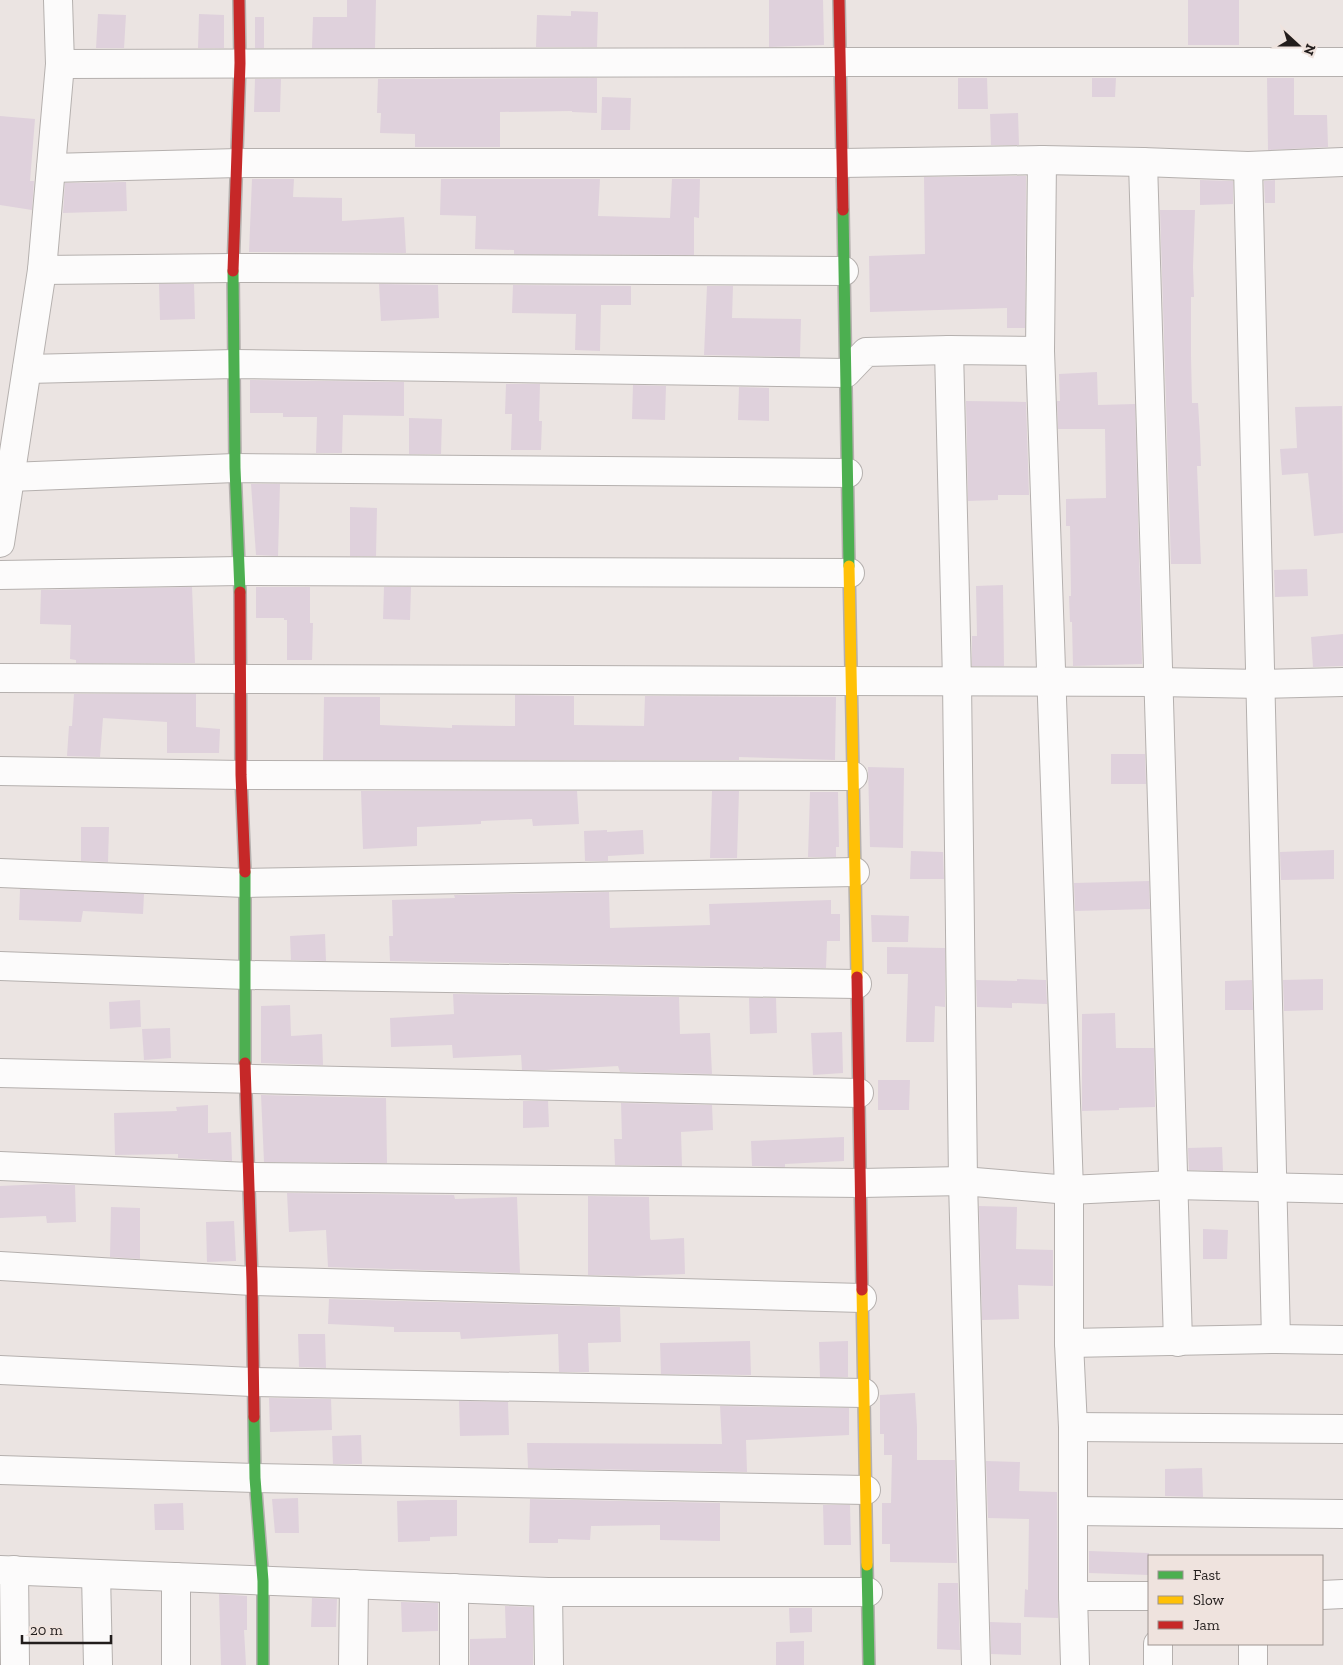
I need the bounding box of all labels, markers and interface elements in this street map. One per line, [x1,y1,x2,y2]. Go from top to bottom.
north arrow [1273,20,1323,70]
text: N [1300,41,1320,58]
legend [1148,1555,1323,1645]
text: Fast [1193,1566,1221,1584]
text: Slow [1193,1591,1225,1609]
scale bar [22,1612,111,1644]
text: Jam [1193,1616,1220,1634]
text: 20 m [30,1621,63,1639]

